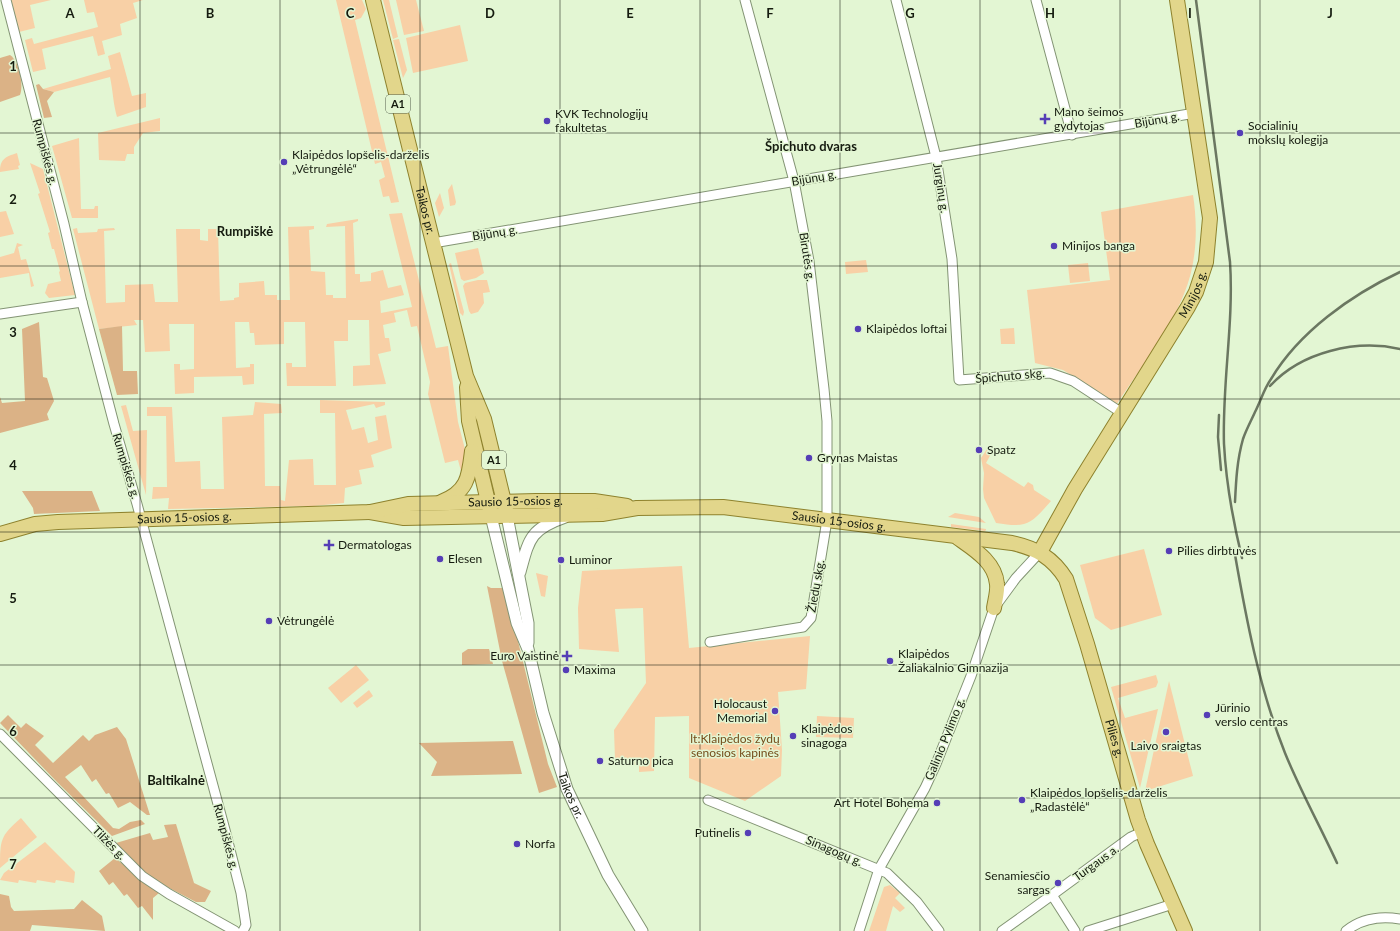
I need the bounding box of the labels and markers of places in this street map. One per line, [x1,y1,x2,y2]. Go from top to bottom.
place label: Mano šeimos gydytojas [1054,104,1124,133]
place label: KVK Technologijų fakultetas [555,106,648,135]
marker: Mano šeimos gydytojas [1039,113,1051,125]
marker: KVK Technologijų fakultetas [542,116,552,126]
place label: Socialinių mokslų kolegija [1248,118,1328,147]
marker: Socialinių mokslų kolegija [1235,128,1245,138]
place label: Klaipėdos lopšelis-darželis „Vėtrungėlė“ [292,147,429,176]
marker: Klaipėdos lopšelis-darželis „Vėtrungėlė“ [279,157,289,167]
place label: Minijos banga [1062,238,1135,253]
marker: Minijos banga [1049,241,1059,251]
place label: Klaipėdos loftai [866,321,947,336]
marker: Klaipėdos loftai [853,324,863,334]
place label: Spatz [987,442,1016,457]
marker: Spatz [974,445,984,455]
place label: Grynas Maistas [817,450,898,465]
marker: Grynas Maistas [804,453,814,463]
place label: Dermatologas [338,537,412,552]
marker: Dermatologas [323,539,335,551]
place label: Pilies dirbtuvės [1177,543,1257,558]
marker: Pilies dirbtuvės [1164,546,1174,556]
place label: Elesen [448,551,482,566]
place label: Luminor [569,552,613,567]
marker: Elesen [435,554,445,564]
marker: Luminor [556,555,566,565]
place label: Vėtrungėlė [277,613,334,628]
marker: Vėtrungėlė [264,616,274,626]
place label: Klaipėdos Žaliakalnio Gimnazija [898,646,1008,675]
place label: Euro Vaistinė [490,648,559,663]
marker: Euro Vaistinė [562,651,572,661]
marker: Klaipėdos Žaliakalnio Gimnazija [885,656,895,666]
place label: Maxima [574,662,616,677]
marker: Maxima [561,665,571,675]
place label: Holocaust Memorial [714,696,768,725]
place label: Jūrinio verslo centras [1215,700,1288,729]
marker: Holocaust Memorial [770,706,780,716]
marker: Jūrinio verslo centras [1202,710,1212,720]
place label: Klaipėdos sinagoga [801,721,852,750]
marker: Laivo sraigtas [1161,727,1171,737]
marker: Klaipėdos sinagoga [788,731,798,741]
place label: Laivo sraigtas [1131,738,1201,753]
place label: Saturno pica [608,753,674,768]
marker: Saturno pica [595,756,605,766]
place label: Klaipėdos lopšelis-darželis „Radastėlė“ [1030,785,1167,814]
place label: Art Hotel Bohema [834,795,929,810]
marker: Klaipėdos lopšelis-darželis „Radastėlė“ [1017,795,1027,805]
marker: Art Hotel Bohema [932,798,942,808]
place label: Putinelis [695,825,740,840]
marker: Putinelis [743,828,753,838]
place label: Norfa [525,836,555,851]
marker: Norfa [512,839,522,849]
place label: Senamiesčio sargas [985,868,1050,897]
marker: Senamiesčio sargas [1053,878,1063,888]

